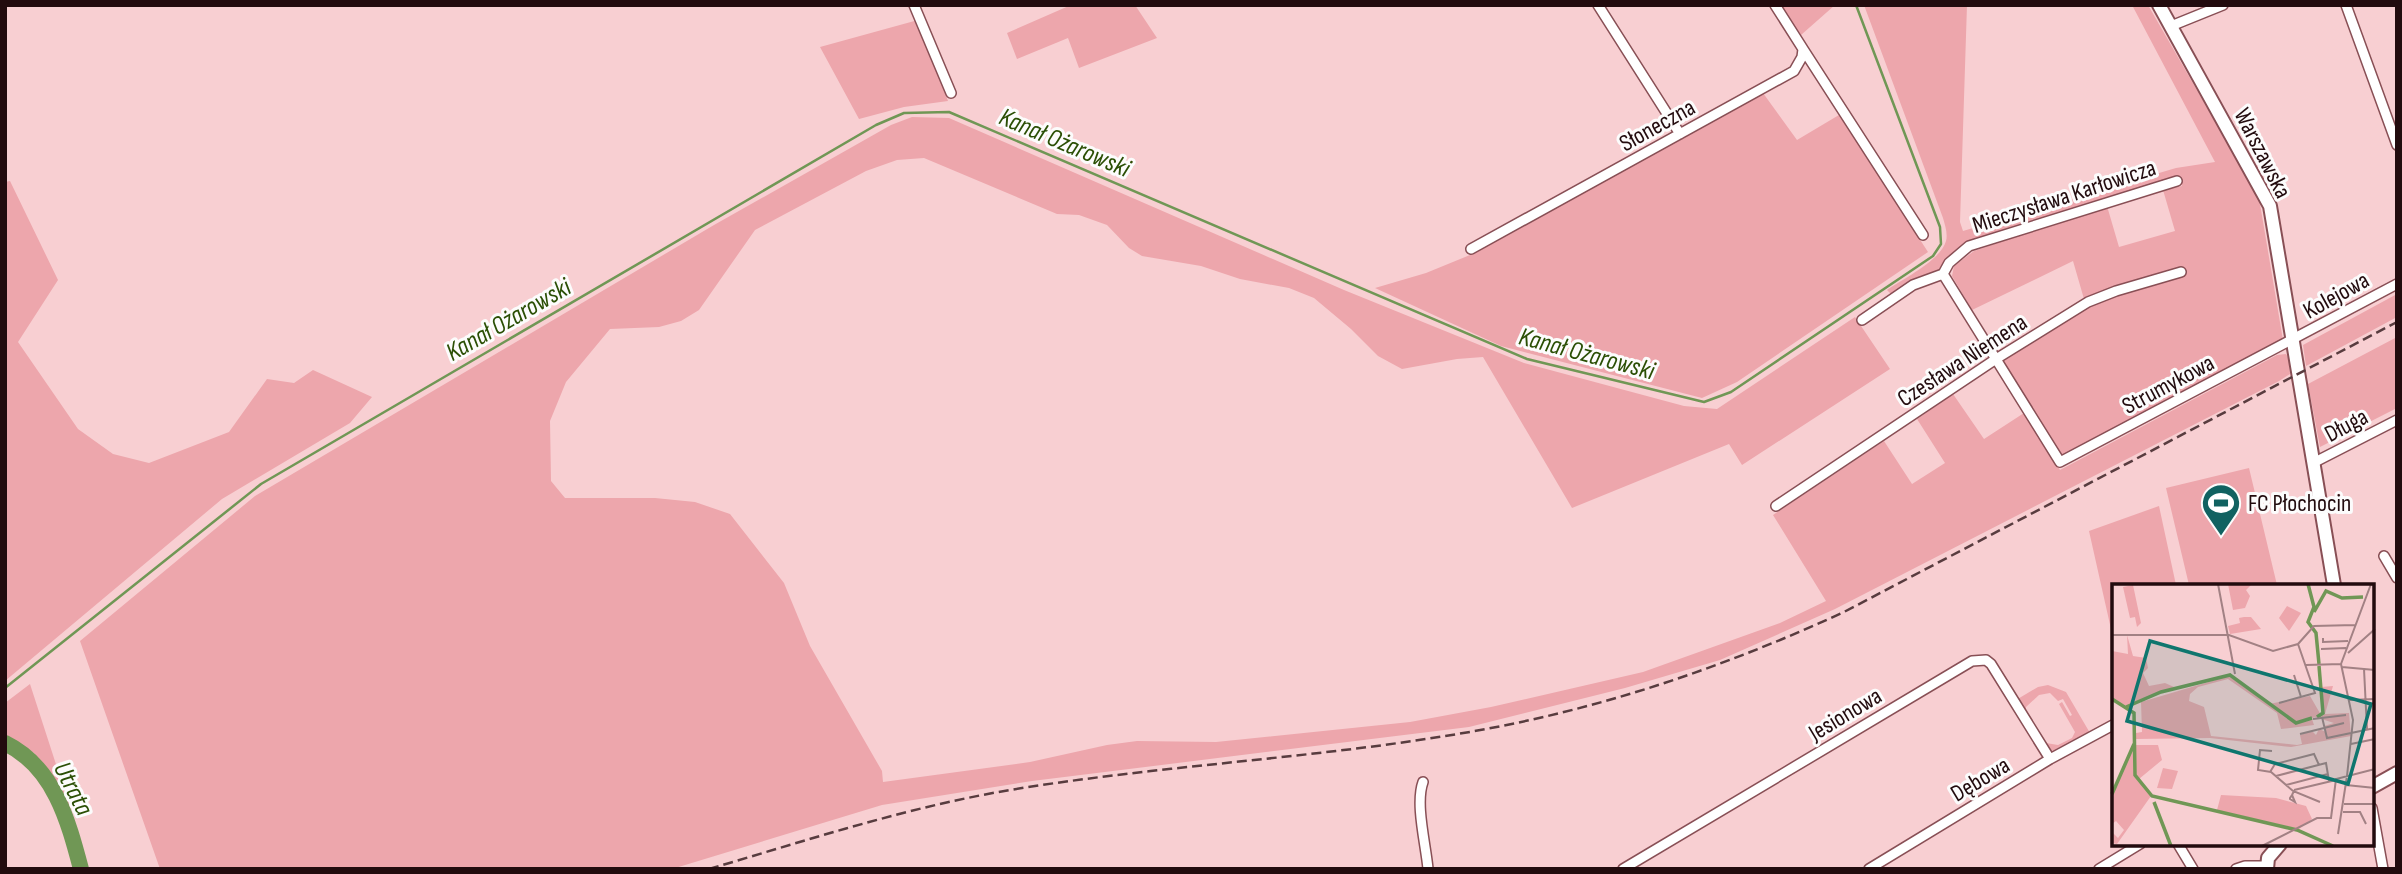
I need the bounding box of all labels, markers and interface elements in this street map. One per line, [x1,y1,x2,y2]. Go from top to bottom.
street label: Słoneczna [1614,93,1700,158]
water label: Kanał Ożarowski [994,102,1136,185]
street label: Warszawska [2228,103,2298,203]
street label: Mieczysława Karłowicza [1969,153,2160,240]
street label: Kolejowa [2298,266,2374,325]
water label: Kanał Ożarowski [441,271,578,369]
street label: Czesława Niemena [1892,308,2033,413]
water label: Kanał Ożarowski [1515,321,1659,388]
street label: Strumykowa [2117,348,2219,421]
street label: Długa [2320,402,2373,449]
sports icon: FC Płochocin [2200,482,2242,537]
place label: FC Płochocin [2248,489,2351,518]
inset map [2112,584,2374,846]
street label: Jesionowa [1803,681,1887,748]
street label: Dębowa [1946,751,2015,808]
water label: Utrata [46,757,99,821]

